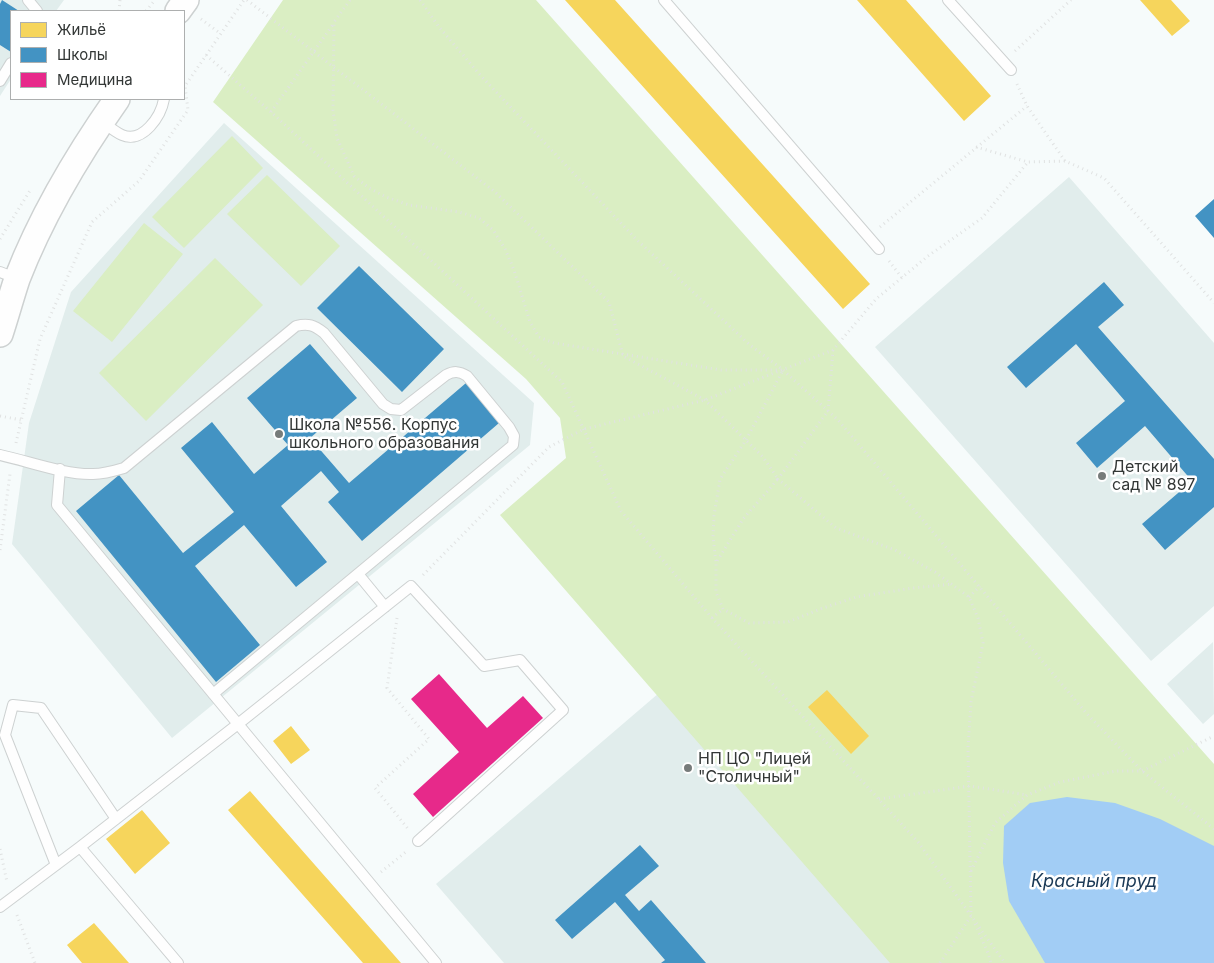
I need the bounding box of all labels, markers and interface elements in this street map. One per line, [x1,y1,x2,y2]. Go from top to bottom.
legend [10,10,185,100]
text: Жильё [57,20,106,39]
text: Школы [57,45,108,64]
text: Медицина [57,70,133,89]
place label: Школа №556. Корпус школьного образования [289,415,479,453]
marker: Школа №556. Корпус школьного образования [273,428,285,440]
place label: Детский сад № 897 [1112,457,1195,495]
marker: Детский сад № 897 [1096,470,1108,482]
place label: НП ЦО "Лицей "Столичный" [698,749,811,787]
marker: НП ЦО "Лицей "Столичный" [682,762,694,774]
water label: Красный пруд [1031,871,1157,893]

